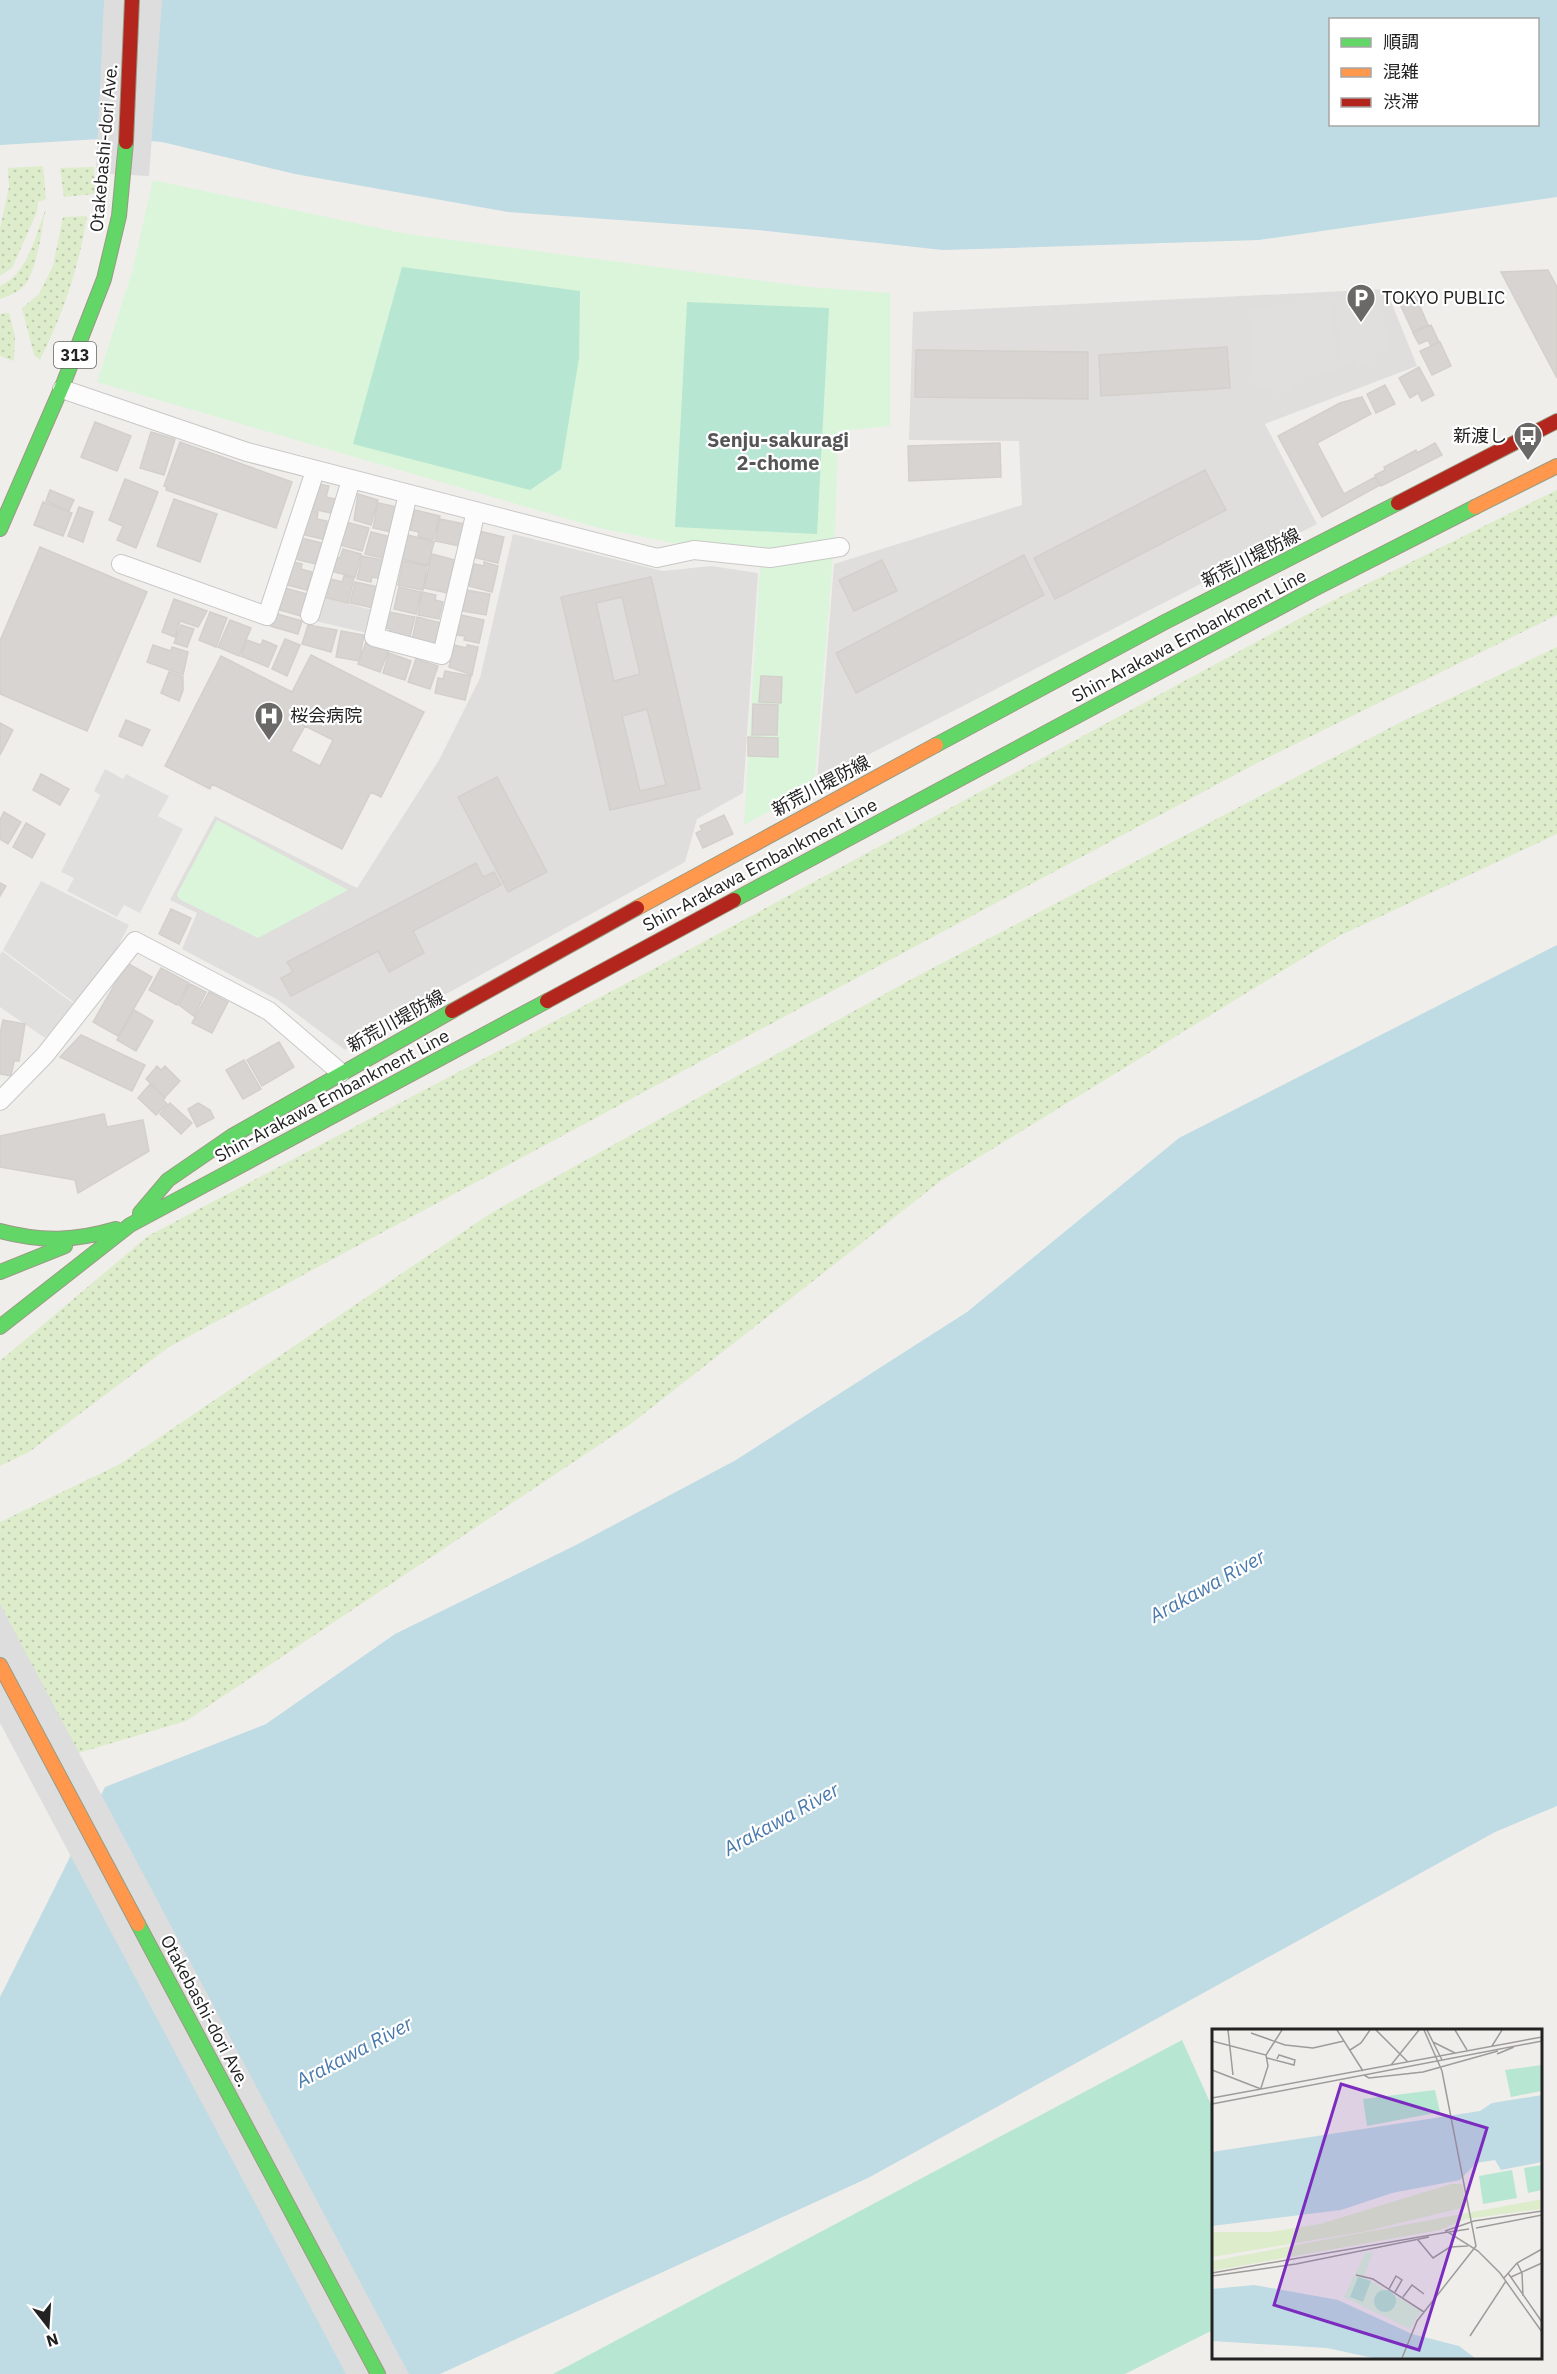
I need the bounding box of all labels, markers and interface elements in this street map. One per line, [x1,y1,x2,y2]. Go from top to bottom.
legend [1329,18,1539,126]
text: 順調 [1383,30,1419,53]
text: 混雑 [1383,60,1419,83]
street label: Otakebashi-dori Ave. [85,63,122,233]
text: 渋滞 [1383,90,1419,113]
parking icon: TOKYO PUBLIC [1345,282,1377,324]
place label: TOKYO PUBLIC [1382,286,1505,309]
road number: 313 [54,342,96,368]
bus stop icon: 新渡し [1512,420,1544,462]
place label: 新渡し [1453,424,1507,447]
district label: Senju-sakuragi 2-chome [707,426,849,476]
street label: 新荒川堤防線 [1197,523,1304,592]
street label: Shin-Arakawa Embankment Line [1068,564,1310,707]
hospital icon: 桜会病院 [253,700,285,742]
place label: 桜会病院 [290,704,362,727]
street label: 新荒川堤防線 [768,750,874,821]
street label: Shin-Arakawa Embankment Line [639,793,881,936]
street label: 新荒川堤防線 [343,984,449,1057]
street label: Shin-Arakawa Embankment Line [211,1024,453,1167]
water label: Arakawa River [1143,1542,1270,1629]
water label: Arakawa River [717,1775,844,1862]
street label: Otakebashi-dori Ave. [156,1931,255,2091]
water label: Arakawa River [290,2009,417,2094]
inset map [1212,2029,1542,2359]
north arrow [18,2296,78,2356]
text: N [44,2329,61,2352]

